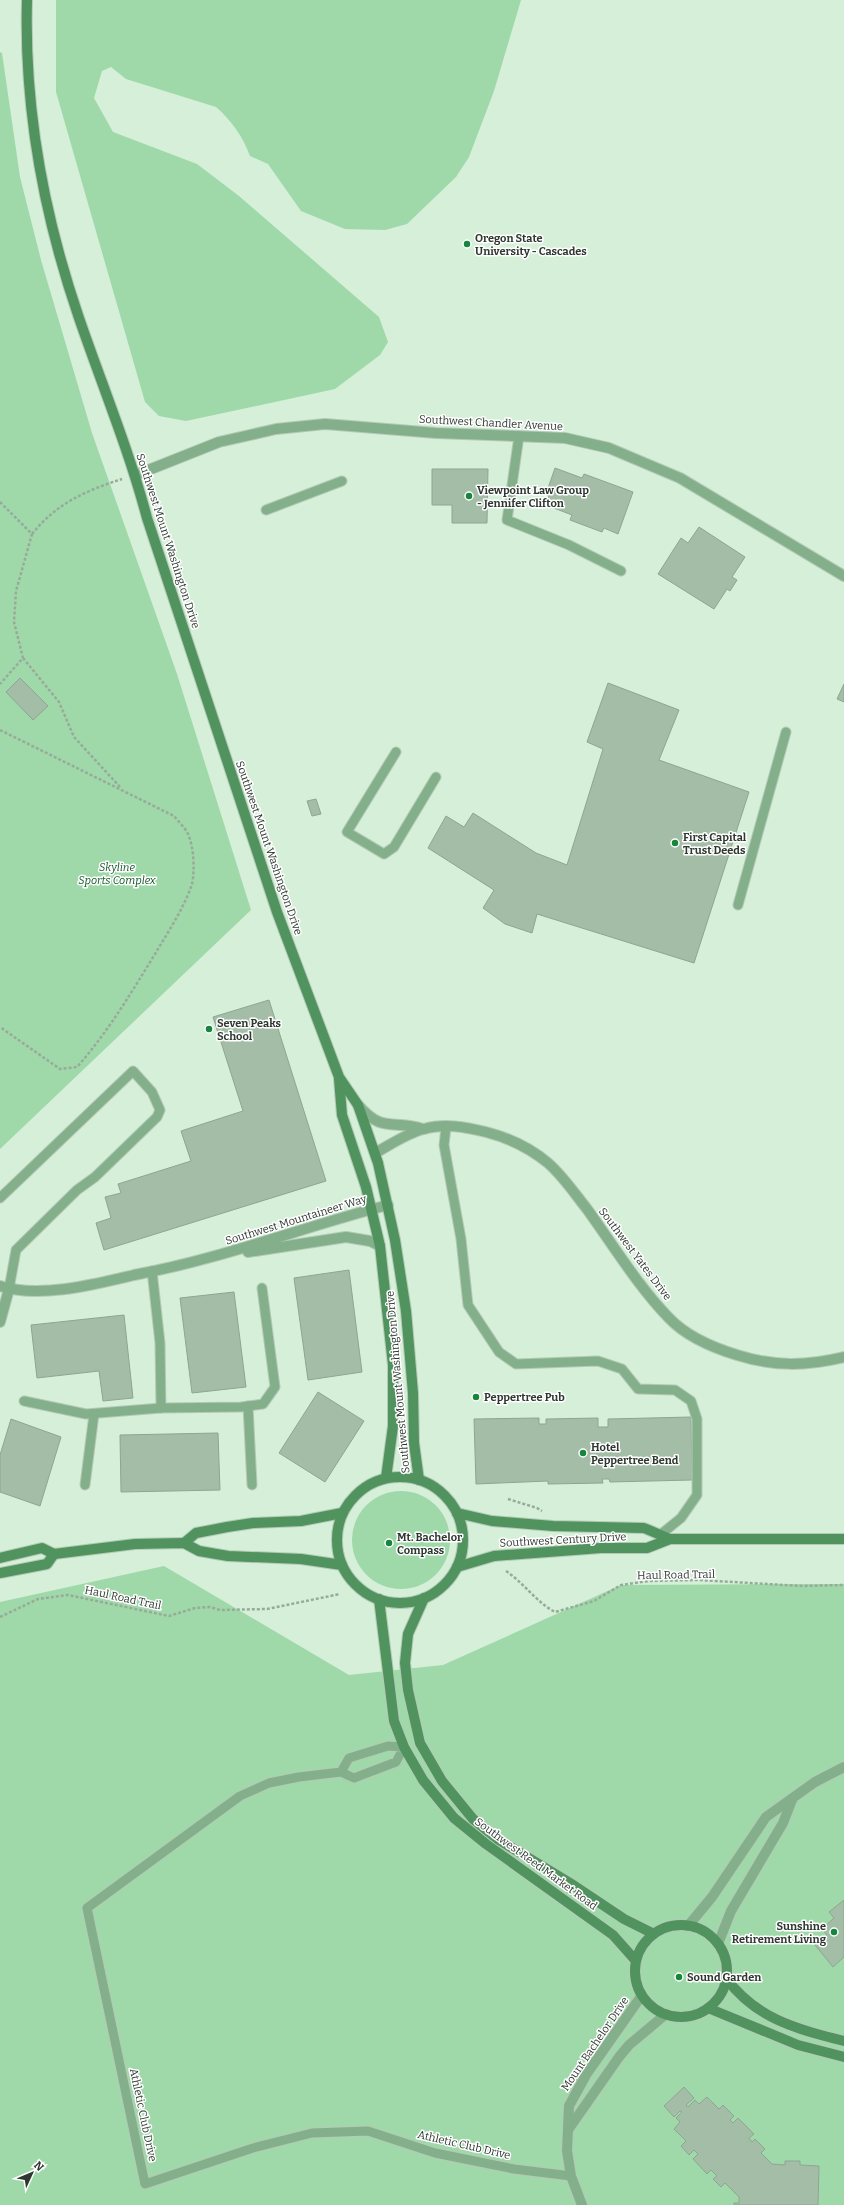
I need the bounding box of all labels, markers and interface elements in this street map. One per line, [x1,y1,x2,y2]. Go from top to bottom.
place label: Oregon State University - Cascades [475,232,587,258]
marker: Oregon State University - Cascades [462,239,472,249]
street label: Southwest Chandler Avenue [419,413,563,433]
street label: Southwest Mount Washington Drive [134,452,202,630]
place label: Viewpoint Law Group - Jennifer Clifton [477,484,589,510]
marker: Viewpoint Law Group - Jennifer Clifton [464,491,474,501]
street label: Southwest Mount Washington Drive [233,759,305,937]
place label: First Capital Trust Deeds [683,831,747,857]
marker: First Capital Trust Deeds [670,838,680,848]
park label: Skyline Sports Complex [78,861,157,887]
place label: Seven Peaks School [217,1017,282,1043]
marker: Seven Peaks School [204,1024,214,1034]
street label: Southwest Mountaineer Way [224,1192,368,1248]
street label: Southwest Yates Drive [596,1205,674,1303]
street label: Southwest Mount Washington Drive [384,1290,412,1474]
place label: Peppertree Pub [484,1391,565,1404]
marker: Peppertree Pub [471,1392,481,1402]
place label: Hotel Peppertree Bend [591,1441,679,1467]
marker: Hotel Peppertree Bend [578,1448,588,1458]
street label: Southwest Century Drive [499,1530,627,1550]
place label: Mt. Bachelor Compass [397,1531,463,1557]
marker: Mt. Bachelor Compass [384,1538,394,1548]
street label: Haul Road Trail [637,1568,715,1582]
street label: Haul Road Trail [84,1584,162,1612]
street label: Southwest Reed Market Road [472,1815,600,1913]
place label: Sunshine Retirement Living [732,1920,827,1946]
marker: Sunshine Retirement Living [829,1927,839,1937]
place label: Sound Garden [687,1971,761,1984]
marker: Sound Garden [674,1972,684,1982]
street label: Mount Bachelor Drive [559,1994,631,2094]
street label: Athletic Club Drive [127,2067,159,2163]
street label: Athletic Club Drive [416,2128,512,2162]
north arrow [12,2153,52,2193]
text: N [31,2159,47,2174]

